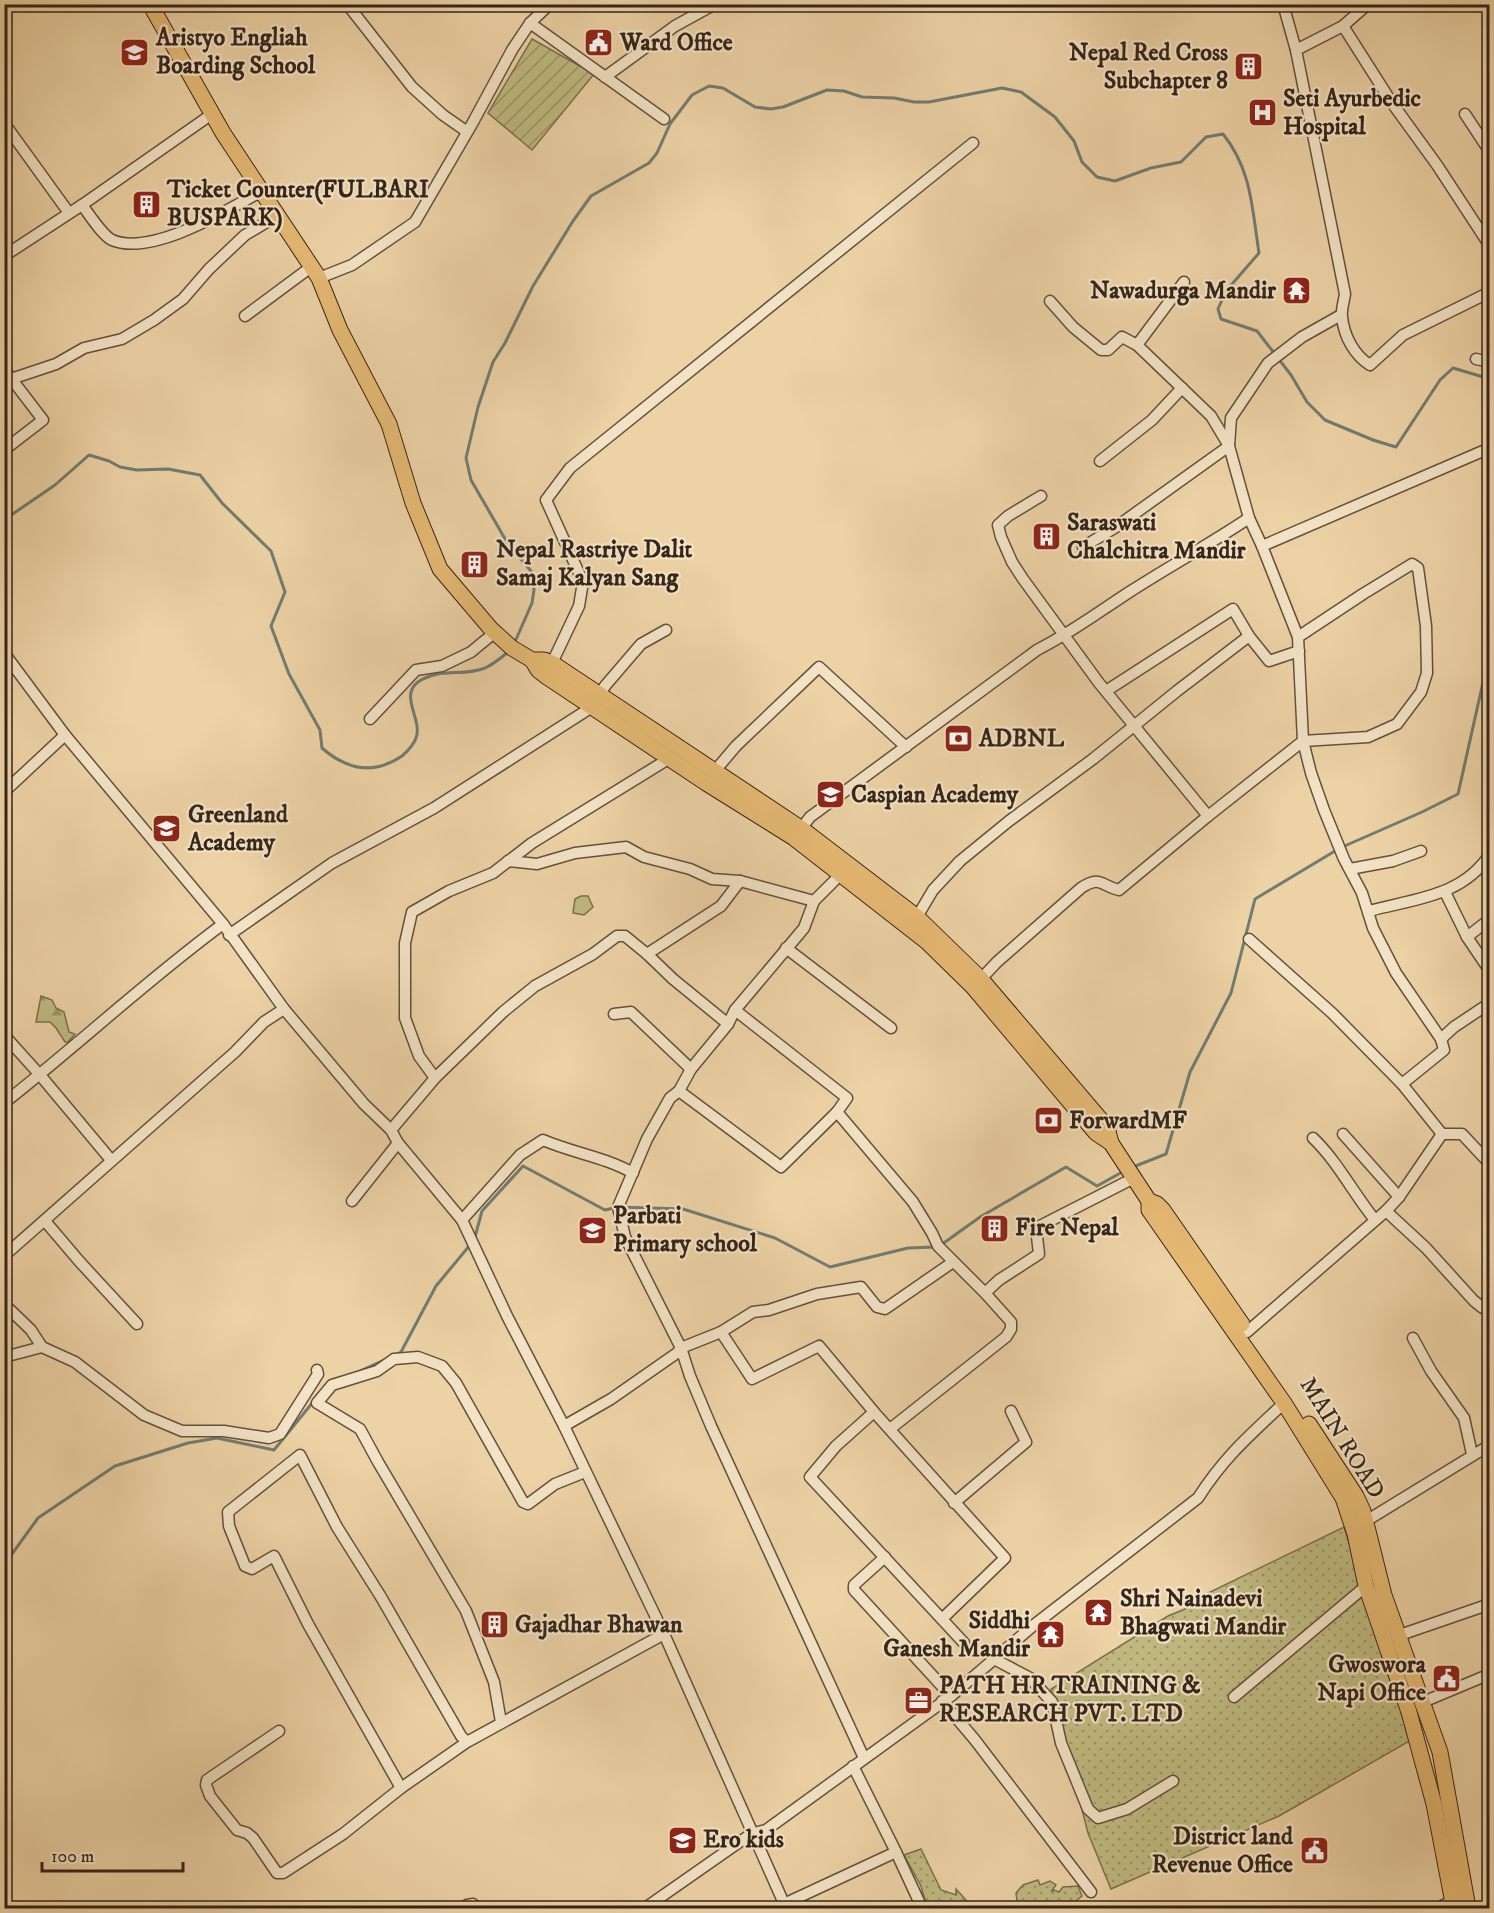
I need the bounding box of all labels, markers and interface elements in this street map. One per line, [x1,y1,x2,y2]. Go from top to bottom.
place label: Aristyo Engliah Boarding School [155,23,316,81]
public building icon: Ward Office [583,27,615,59]
place label: Ward Office [619,28,733,58]
school or university icon: Aristyo Engliah Boarding School [119,36,151,68]
place label: Nepal Red Cross Subchapter 8 [1069,38,1228,96]
building icon: Nepal Red Cross Subchapter 8 [1233,51,1265,83]
place label: Seti Ayurbedic Hospital [1283,84,1422,142]
hospital icon: Seti Ayurbedic Hospital [1246,97,1278,129]
place label: Ticket Counter(FULBARI BUSPARK) [166,175,429,233]
building icon: Ticket Counter(FULBARI BUSPARK) [130,188,162,220]
temple icon: Nawadurga Mandir [1281,275,1313,307]
place label: Nawadurga Mandir [1090,276,1277,306]
place label: Saraswati Chalchitra Mandir [1067,508,1247,566]
building icon: Saraswati Chalchitra Mandir [1030,521,1062,553]
place label: Nepal Rastriye Dalit Samaj Kalyan Sang [496,535,693,593]
building icon: Nepal Rastriye Dalit Samaj Kalyan Sang [459,548,491,580]
bank icon: ADBNL [942,723,974,755]
place label: ADBNL [978,724,1065,754]
school or university icon: Caspian Academy [814,779,846,811]
place label: Caspian Academy [851,780,1019,810]
place label: Greenland Academy [187,800,289,858]
school or university icon: Greenland Academy [151,813,183,845]
bank icon: ForwardMF [1032,1105,1064,1137]
place label: ForwardMF [1069,1106,1187,1136]
place label: Parbati Primary school [613,1201,758,1259]
building icon: Fire Nepal [978,1212,1010,1244]
place label: Fire Nepal [1015,1213,1119,1243]
school or university icon: Parbati Primary school [576,1214,608,1246]
street label: MAIN ROAD [1293,1372,1391,1504]
place label: Shri Nainadevi Bhagwati Mandir [1120,1584,1287,1642]
temple icon: Shri Nainadevi Bhagwati Mandir [1083,1597,1115,1629]
place label: Siddhi Ganesh Mandir [883,1606,1031,1664]
building icon: Gajadhar Bhawan [478,1609,510,1641]
place label: Gajadhar Bhawan [515,1610,683,1640]
temple icon: Siddhi Ganesh Mandir [1035,1619,1067,1651]
place label: Gwoswora Napi Office [1317,1650,1427,1708]
public building icon: Gwoswora Napi Office [1431,1663,1463,1695]
place label: PATH HR TRAINING & RESEARCH PVT. LTD [939,1671,1201,1729]
office icon: PATH HR TRAINING & RESEARCH PVT. LTD [902,1684,934,1716]
place label: District land Revenue Office [1152,1822,1294,1880]
school or university icon: Ero kids [666,1824,698,1856]
place label: Ero kids [703,1825,784,1855]
scale bar [42,1835,183,1873]
public building icon: District land Revenue Office [1298,1835,1330,1867]
text: 100 m [51,1846,94,1868]

